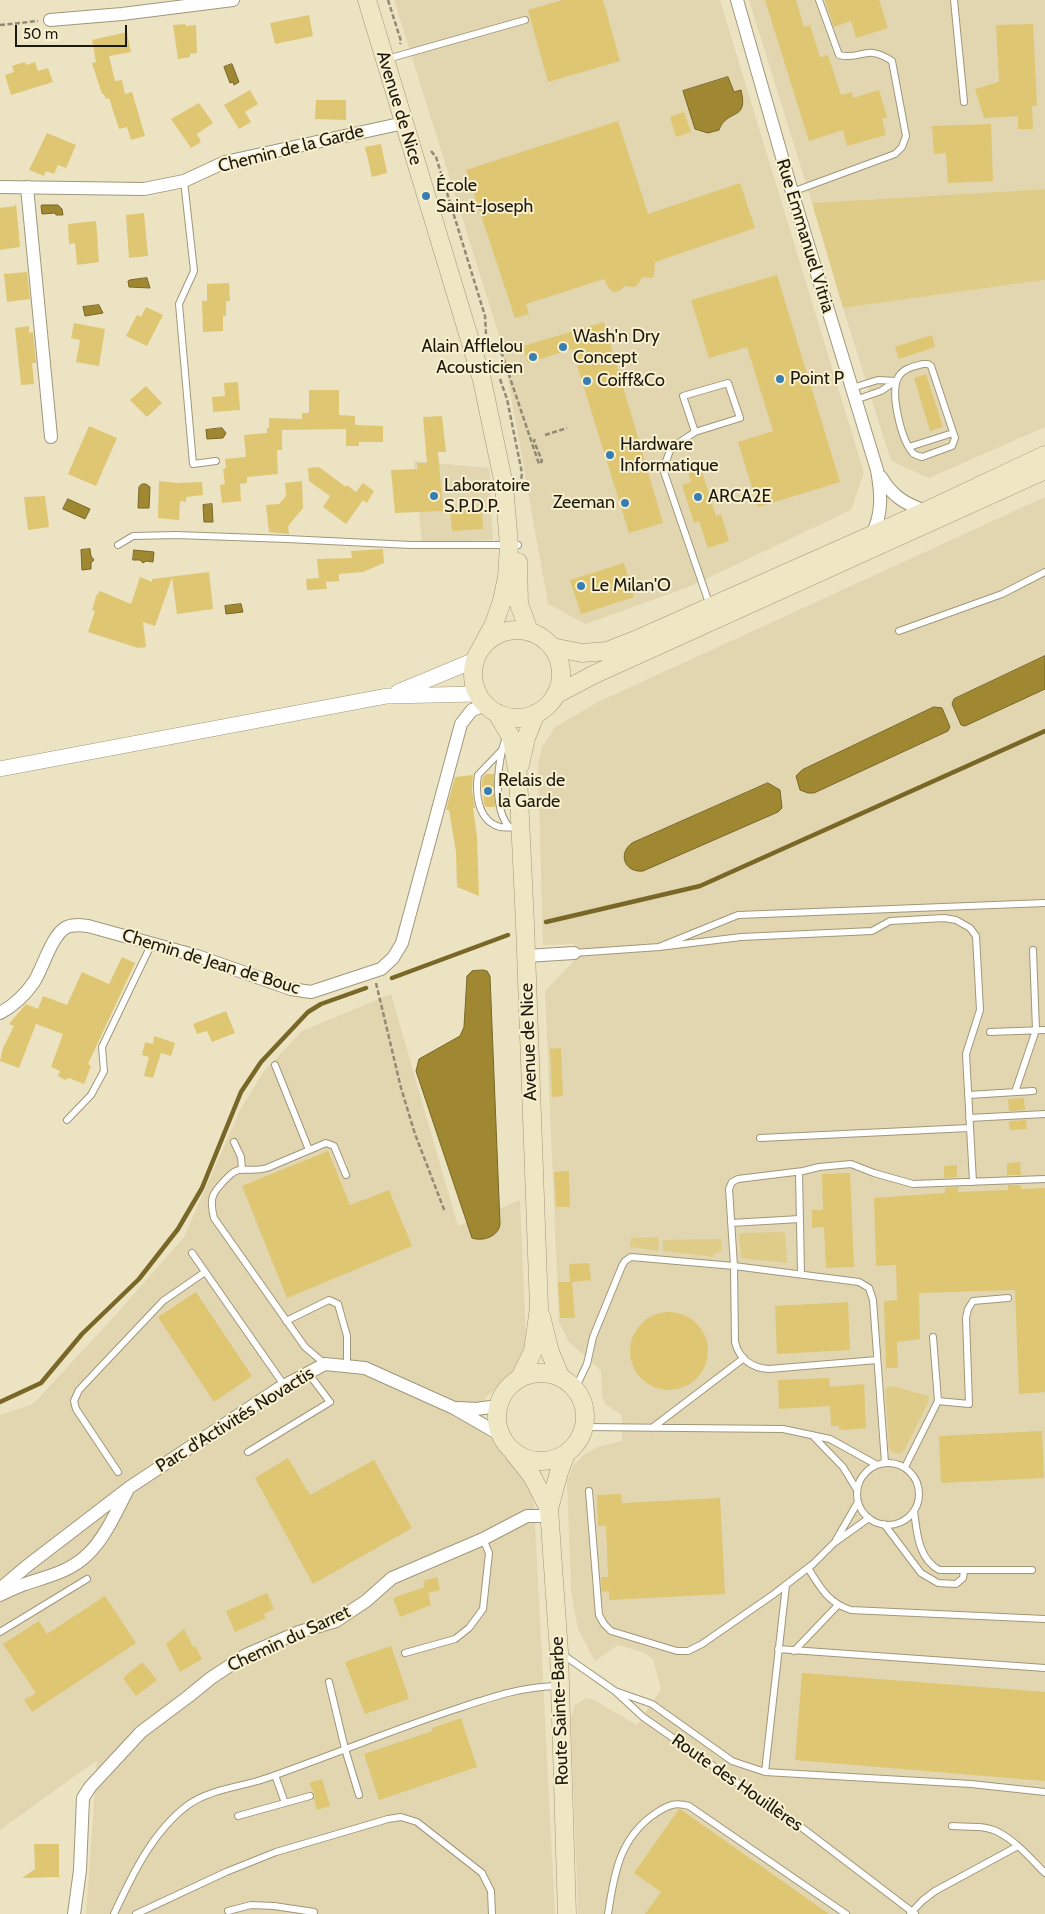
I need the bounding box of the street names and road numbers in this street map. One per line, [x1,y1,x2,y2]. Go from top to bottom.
street label: Avenue de Nice [371,48,427,168]
street label: Chemin de la Garde [216,120,366,178]
street label: Rue Emmanuel Vitria [771,156,839,316]
street label: Chemin de Jean de Bouc [119,925,303,999]
street label: Avenue de Nice [516,983,542,1101]
street label: Parc d'Activités Novactis [152,1363,318,1477]
street label: Chemin du Sarret [224,1601,354,1677]
street label: Route Sainte-Barbe [547,1636,573,1786]
street label: Route des Houillères [667,1730,807,1836]

